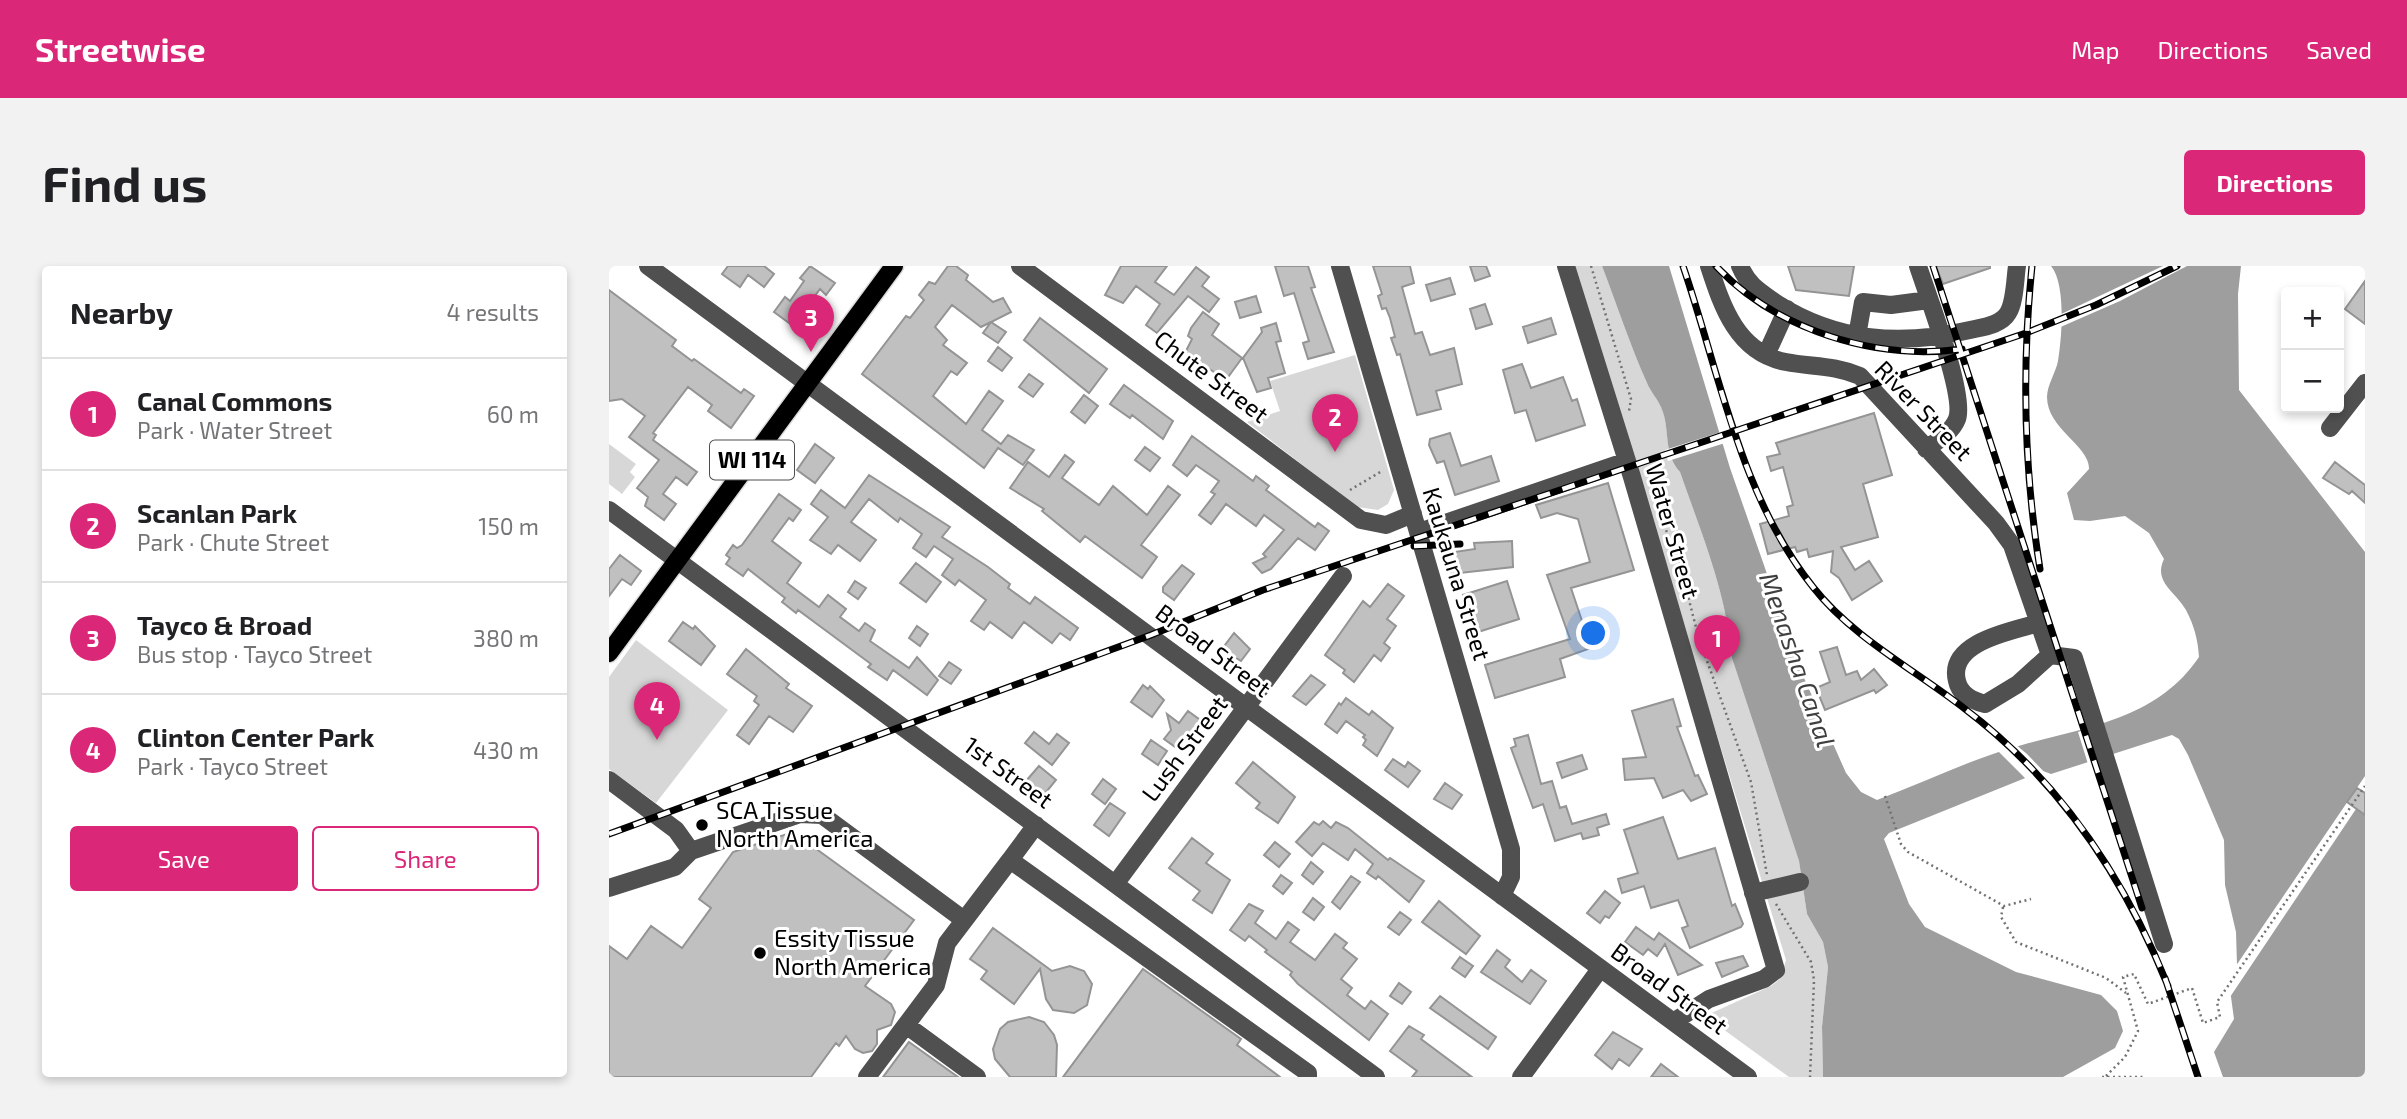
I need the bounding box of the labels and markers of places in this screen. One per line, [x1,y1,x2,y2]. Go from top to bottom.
pin: 3 [788,294,834,352]
pin: 2 [1312,394,1358,452]
pin: 1 [1694,615,1740,673]
pin: 4 [634,682,680,740]
place label: SCA Tissue North America [716,795,873,852]
marker: SCA Tissue North America [694,817,710,833]
place label: Essity Tissue North America [774,923,931,980]
marker: Essity Tissue North America [752,945,768,961]

